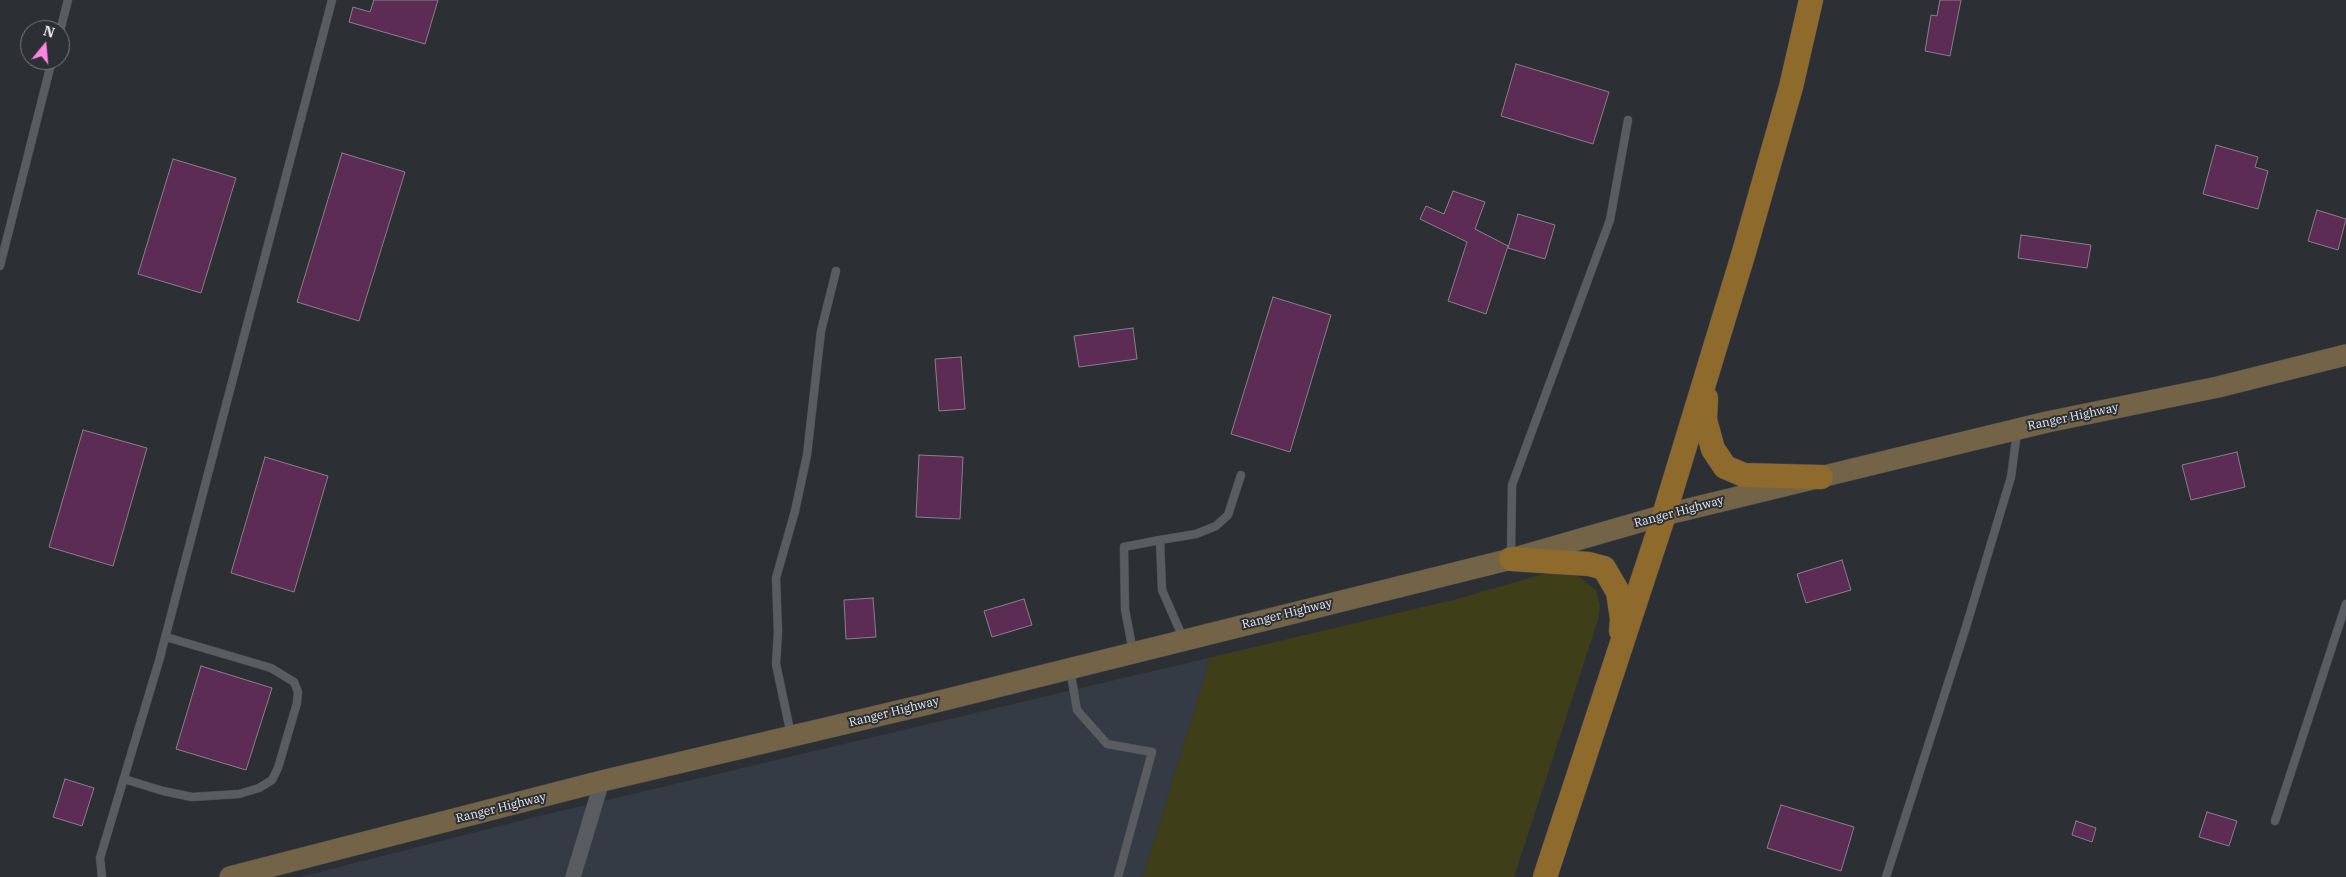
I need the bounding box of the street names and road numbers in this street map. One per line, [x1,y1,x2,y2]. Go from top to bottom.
street label: Ranger Highway [2026,400,2120,434]
street label: Ranger Highway [1632,493,1726,531]
street label: Ranger Highway [1240,596,1334,632]
street label: Ranger Highway [847,694,941,730]
street label: Ranger Highway [454,790,548,826]

